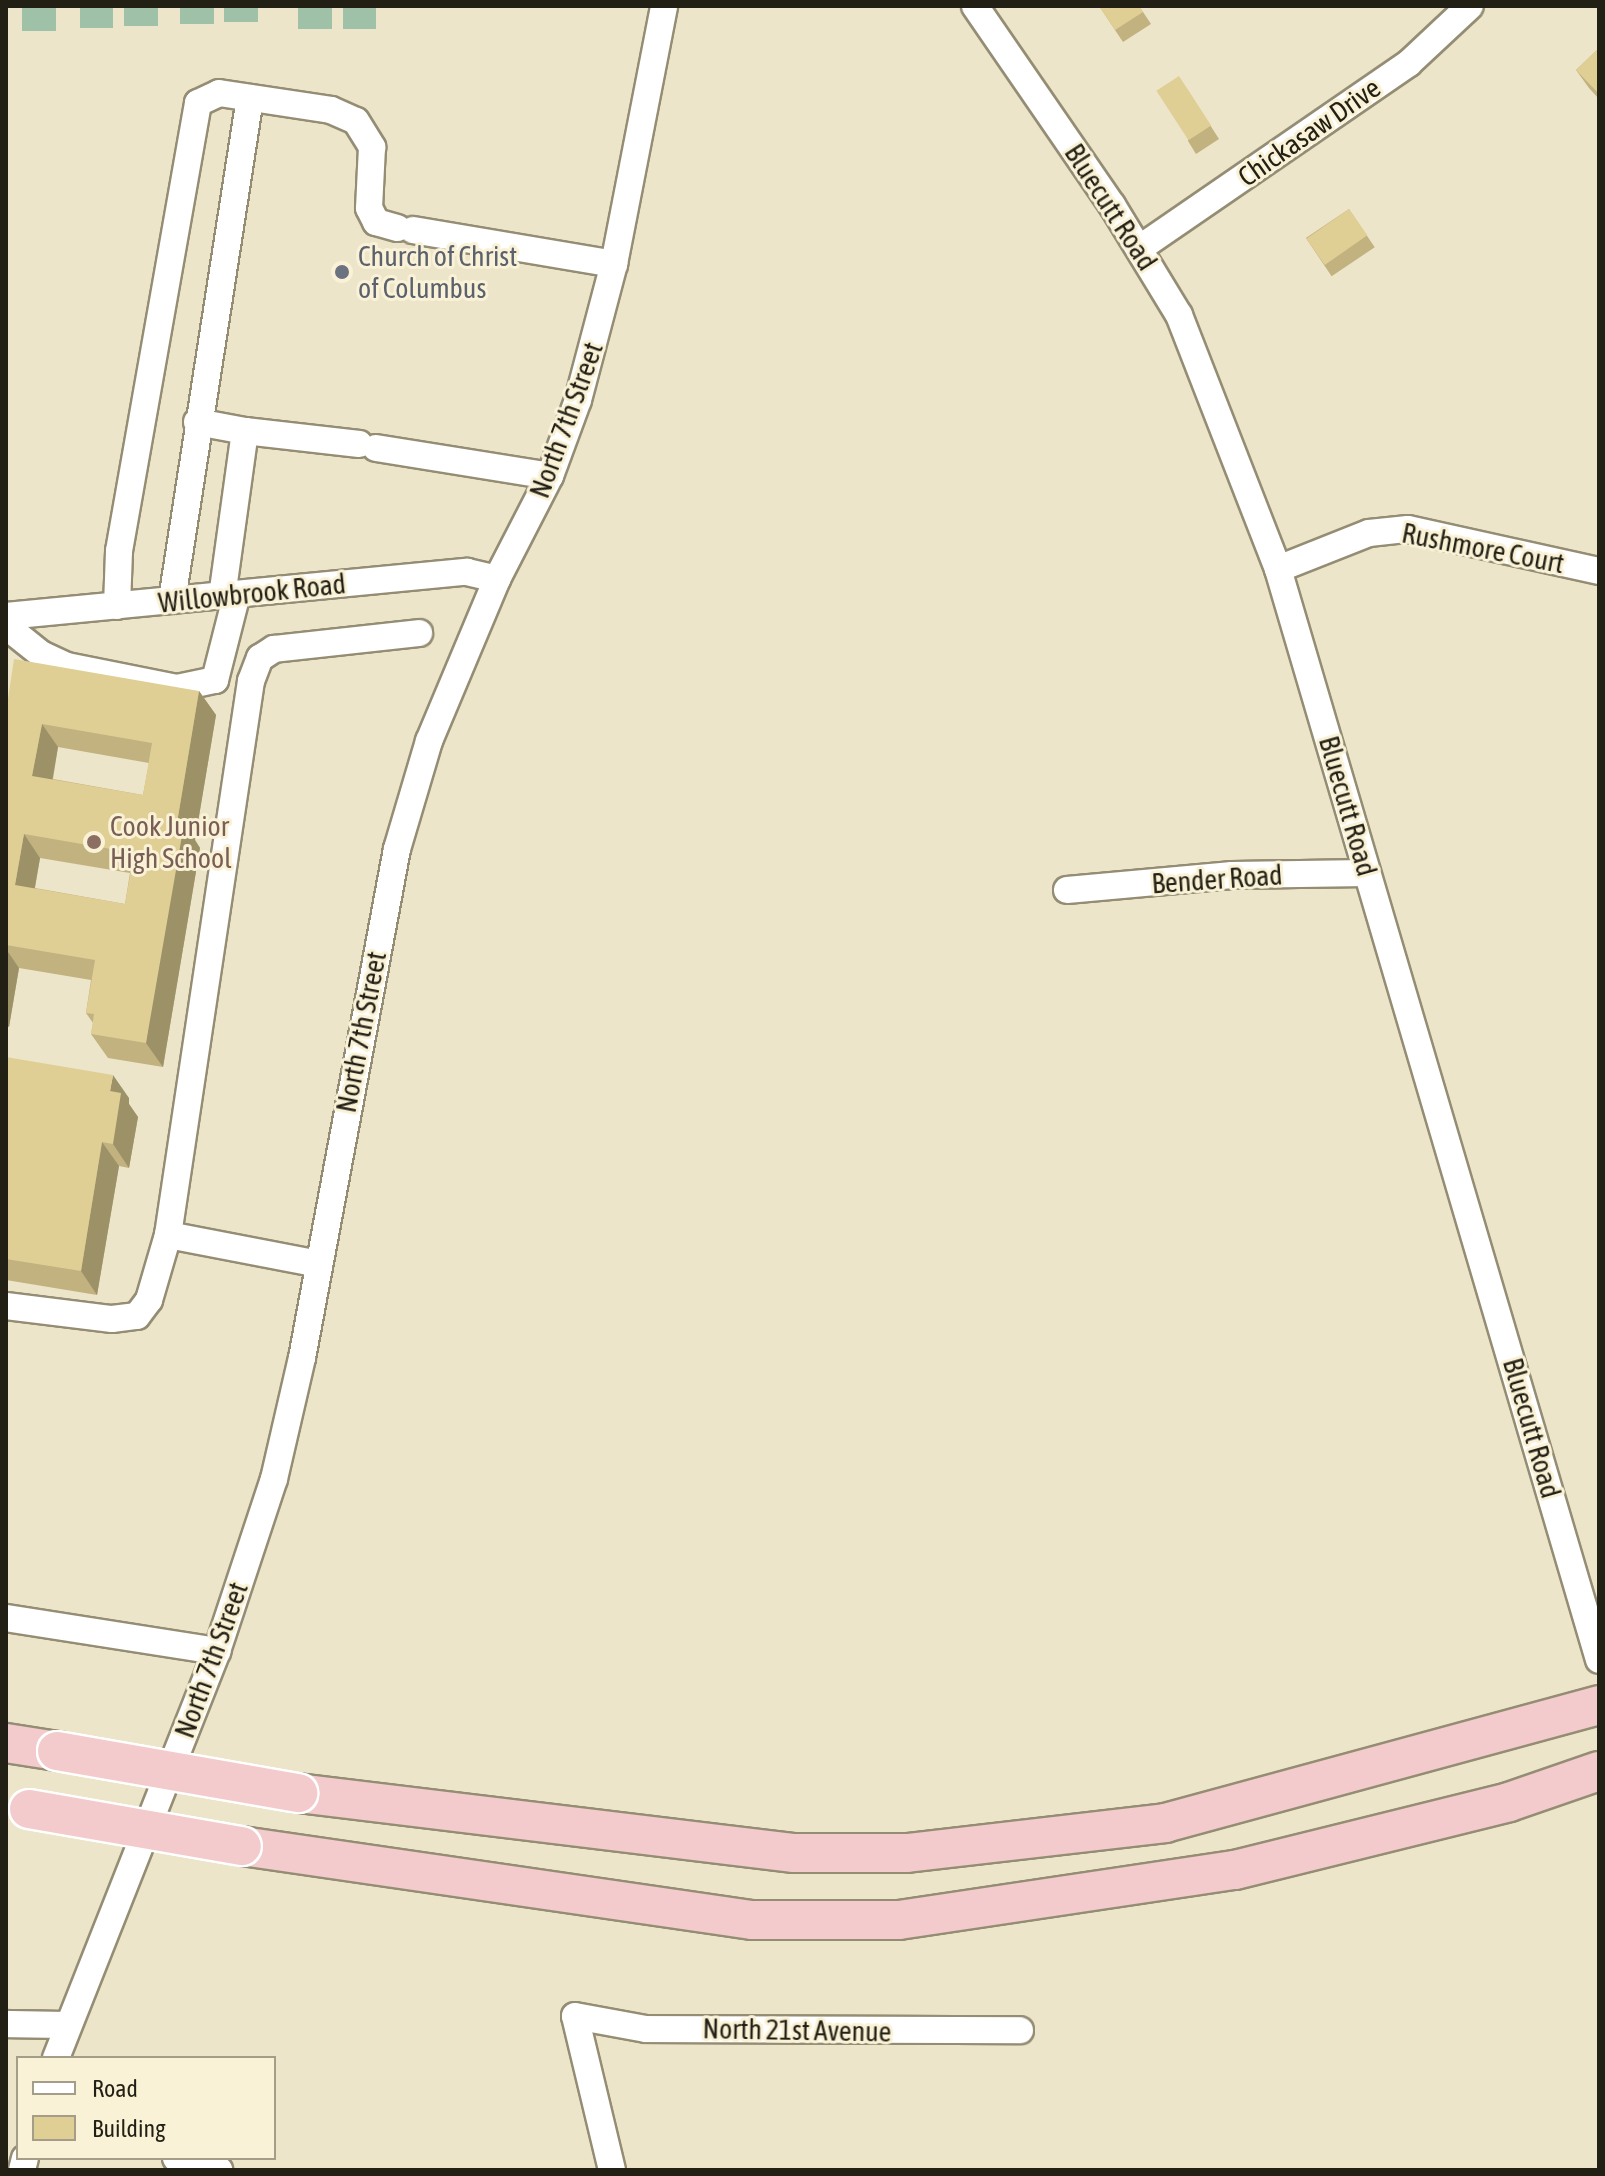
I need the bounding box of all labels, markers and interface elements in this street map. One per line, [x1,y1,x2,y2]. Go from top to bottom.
street label: Chickasaw Drive [1231,71,1387,193]
street label: Bluecutt Road [1058,137,1164,277]
place label: Church of Christ of Columbus [358,239,517,305]
marker: Church of Christ of Columbus [333,263,351,281]
street label: North 7th Street [522,338,610,502]
street label: Rushmore Court [1399,516,1567,580]
street label: Willowbrook Road [157,566,347,620]
street label: Bluecutt Road [1312,732,1384,880]
place label: Cook Junior High School [110,809,232,875]
marker: Cook Junior High School [85,833,103,851]
street label: Bender Road [1150,858,1284,900]
street label: North 7th Street [329,949,393,1115]
street label: Bluecutt Road [1496,1354,1568,1502]
street label: North 7th Street [167,1578,255,1742]
street label: North 21st Avenue [702,2012,892,2048]
legend [16,2056,276,2160]
text: Road [92,2075,138,2102]
text: Building [92,2115,165,2142]

